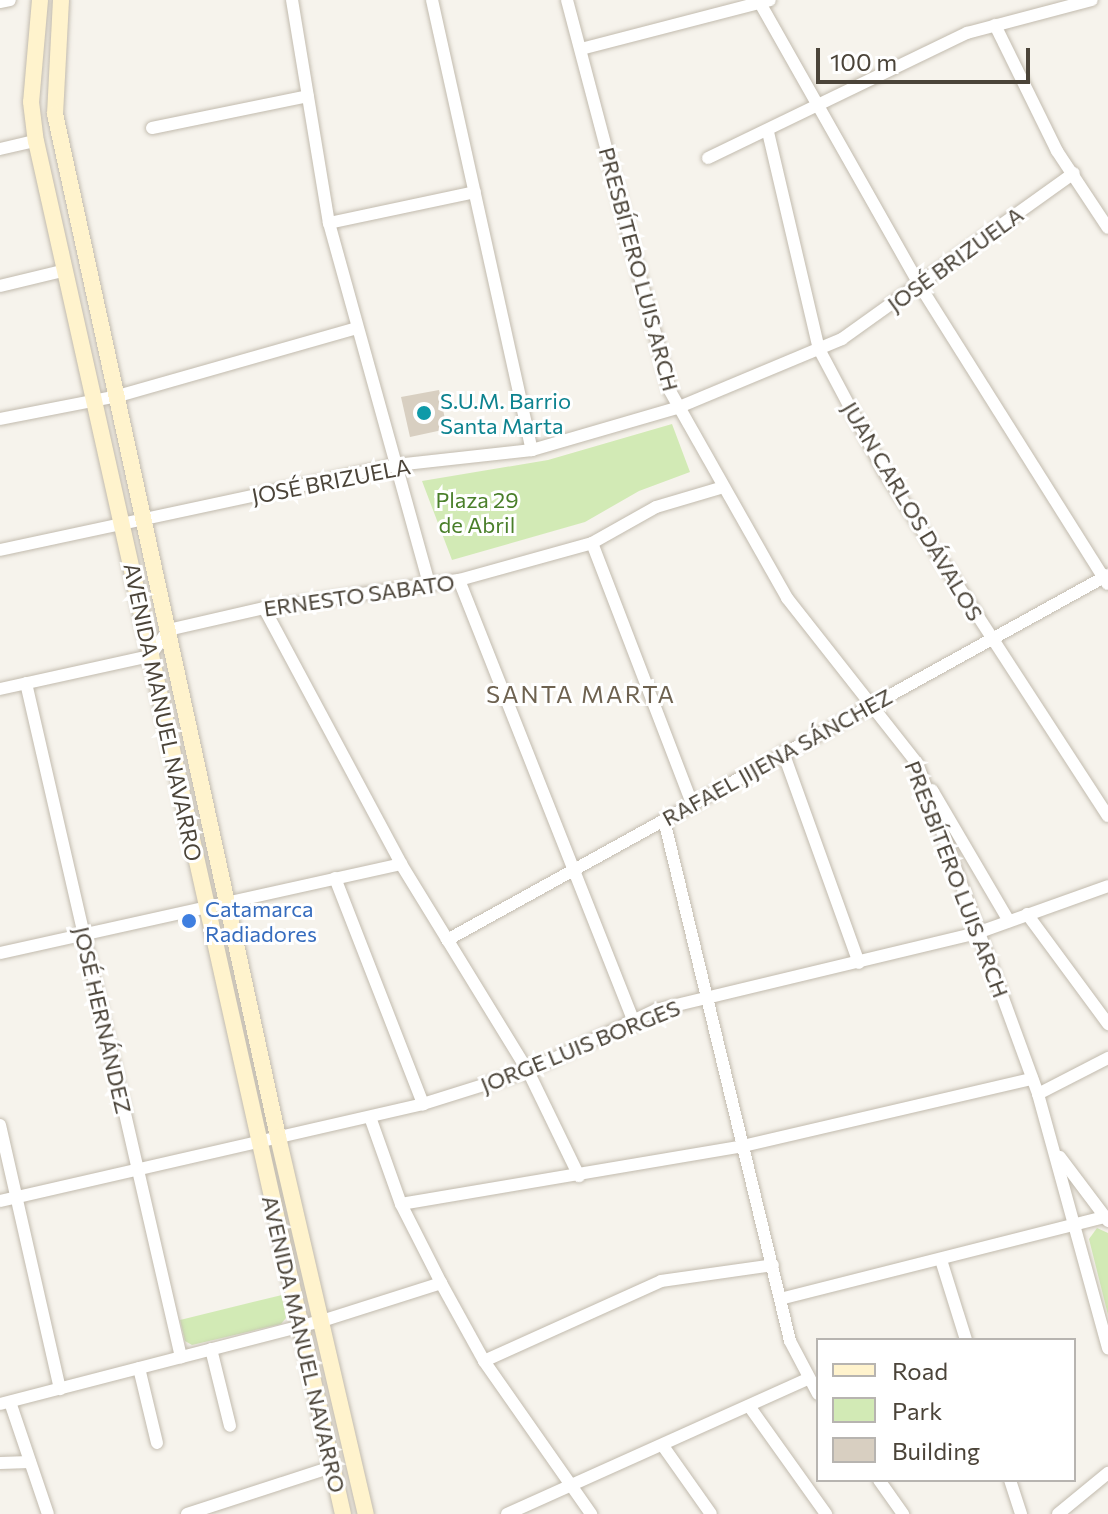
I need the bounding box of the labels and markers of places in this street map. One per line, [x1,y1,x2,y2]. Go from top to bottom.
place label: S.U.M. Barrio Santa Marta [440,387,571,438]
marker: S.U.M. Barrio Santa Marta [415,404,433,422]
place label: Catamarca Radiadores [205,895,317,946]
marker: Catamarca Radiadores [180,912,198,930]

